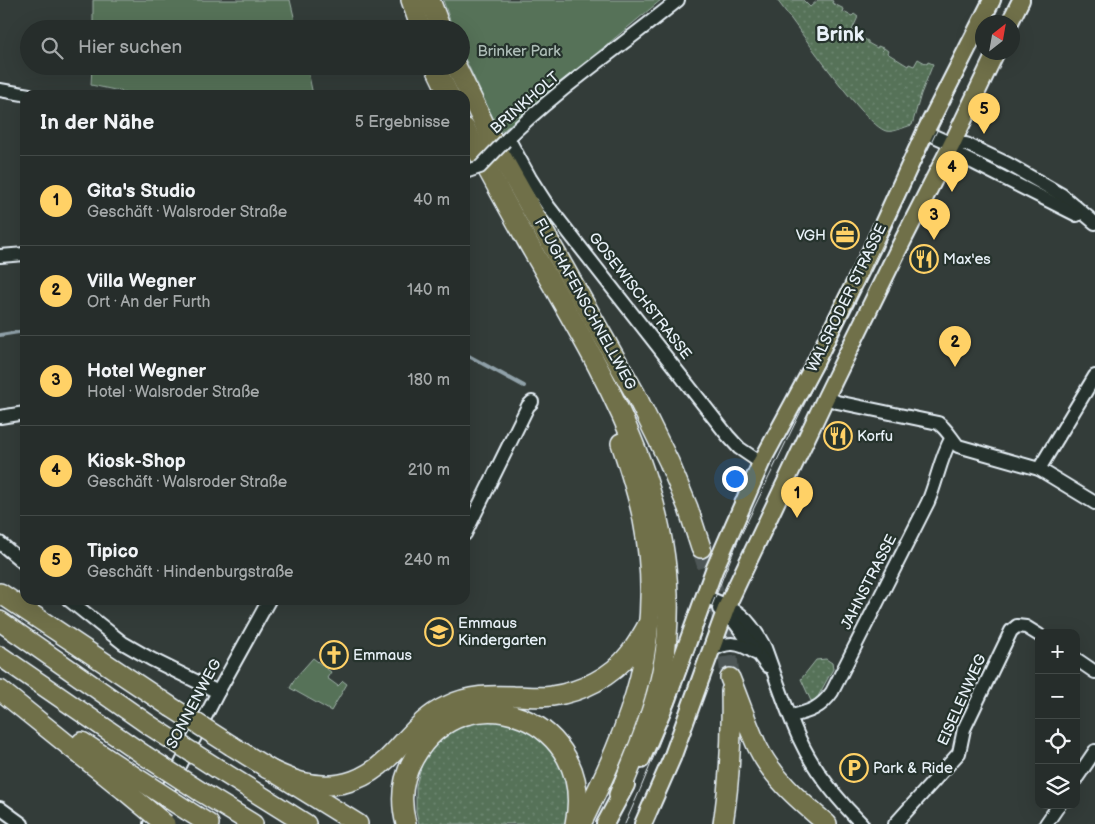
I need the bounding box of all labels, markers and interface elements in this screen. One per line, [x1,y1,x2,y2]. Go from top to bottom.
north arrow [975,15,1020,60]
search box [20,20,470,75]
district label: Brink [816,23,865,47]
icon: search [38,34,66,62]
text: Hier suchen [78,36,182,59]
park label: Brinker Park [477,42,561,61]
street label: BRINKHOLT [487,68,563,138]
pin: 5 [968,93,1000,134]
text: In der Nähe [40,110,154,135]
text: 5 Ergebnisse [355,113,450,132]
pin: 4 [936,151,968,192]
text: Gita's Studio [87,180,196,203]
text: 1 [53,191,59,210]
text: 40 m [413,191,450,210]
pin: 3 [918,199,950,240]
text: Geschäft · Walsroder Straße [87,203,287,222]
street label: FLUGHAFENSCHNELLWEG [530,215,640,393]
office icon: VGH [830,220,860,250]
street label: WALSRODER STRASSE [803,221,891,375]
place label: VGH [796,226,826,245]
street label: GOSEWISCHSTRASSE [584,229,696,364]
restaurant icon: Max'es [909,244,939,274]
place label: Max'es [943,250,991,269]
text: Villa Wegner [87,270,196,293]
text: 2 [51,281,61,300]
text: 140 m [407,281,450,300]
text: Ort · An der Furth [87,293,210,312]
pin: 2 [939,326,971,367]
text: Hotel Wegner [87,360,206,383]
text: 3 [51,371,61,390]
text: 180 m [408,371,450,390]
text: Hotel · Walsroder Straße [87,383,260,402]
restaurant icon: Korfu [823,421,853,451]
place label: Korfu [857,427,893,446]
text: Kiosk-Shop [87,450,186,473]
text: 4 [51,461,61,480]
text: 210 m [408,461,450,480]
your location [722,466,748,492]
text: Geschäft · Walsroder Straße [87,473,287,492]
pin: 1 [781,477,813,518]
street label: JAHNSTRASSE [837,531,901,633]
text: Tipico [87,540,139,563]
text: 5 [51,551,61,570]
text: 240 m [404,551,450,570]
text: Geschäft · Hindenburgstraße [87,563,294,582]
place label: Emmaus Kindergarten [458,614,547,650]
school or university icon: Emmaus Kindergarten [424,617,454,647]
map controls [1035,629,1080,809]
button: + [1035,629,1080,674]
church icon: Emmaus [319,640,349,670]
place label: Emmaus [353,646,413,665]
street label: EISELENWEG [933,651,991,749]
street label: SONNENWEG [162,656,226,752]
button: − [1035,674,1080,719]
button: locate [1035,719,1080,764]
parking icon: Park & Ride [839,753,869,783]
place label: Park & Ride [873,759,953,778]
button: layers [1035,764,1080,809]

